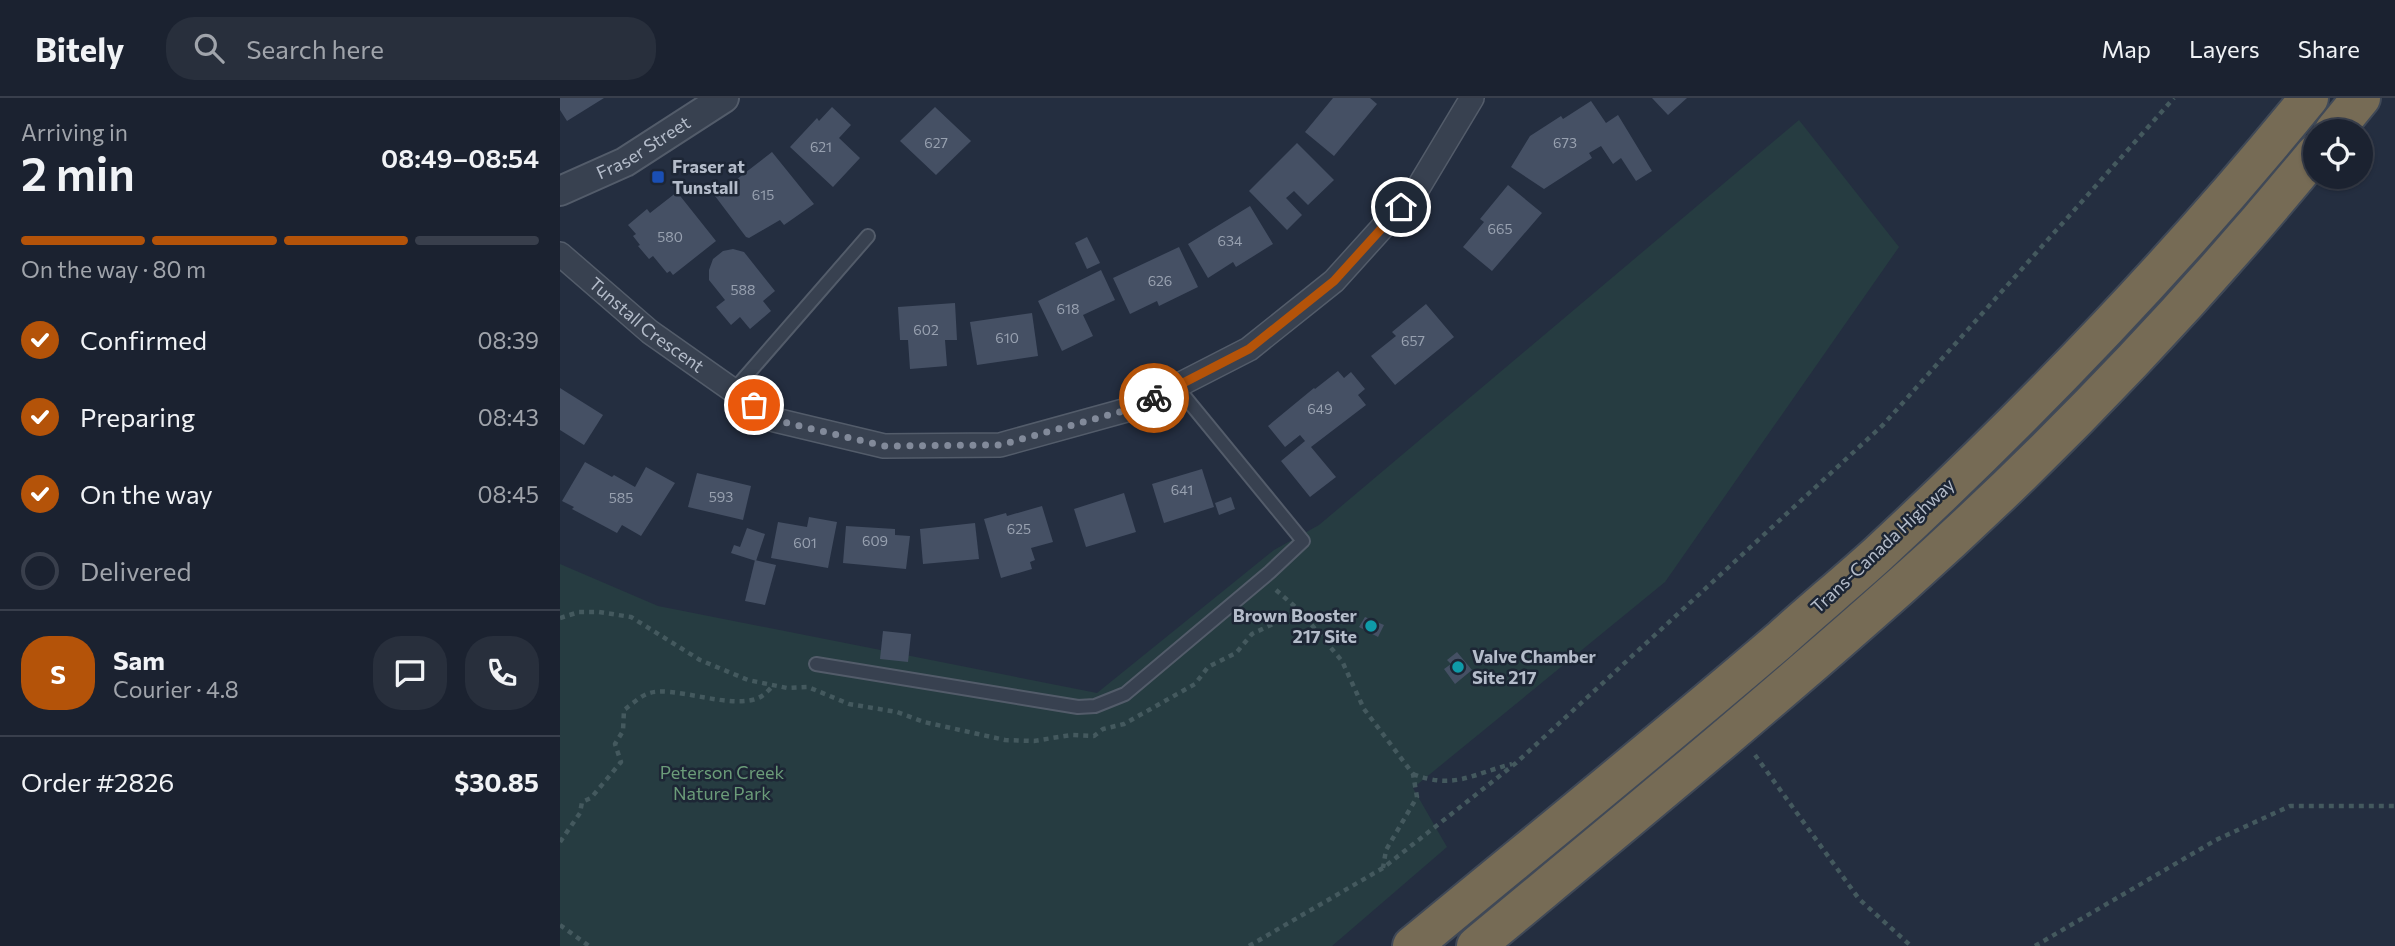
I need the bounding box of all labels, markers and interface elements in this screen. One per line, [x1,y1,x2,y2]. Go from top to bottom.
search box [166,17,656,80]
text: Bitely [35,28,124,69]
icon: search [190,29,228,67]
text: Search here [246,33,384,64]
text: Map [2102,34,2151,63]
text: Layers [2189,34,2260,63]
text: Share [2298,34,2360,63]
street label: Fraser Street [593,111,694,183]
text: Arriving in [21,118,128,146]
map controls [2303,119,2373,189]
button: locate [2303,119,2373,189]
house number: 627 [924,134,948,151]
house number: 673 [1553,134,1577,151]
house number: 621 [810,138,832,155]
text: 08:49–08:54 [381,142,539,173]
text: 2 min [21,144,135,200]
place label: Fraser at Tunstall [672,155,745,198]
marker: Fraser at Tunstall [650,169,666,185]
pin [1371,177,1431,237]
house number: 615 [752,186,774,203]
icon: home [1382,188,1420,226]
house number: 665 [1487,220,1513,237]
house number: 580 [657,228,683,245]
house number: 634 [1218,232,1243,249]
text: On the way · 80 m [21,255,206,283]
street label: Tunstall Crescent [585,272,709,377]
house number: 626 [1148,272,1172,289]
house number: 588 [730,281,756,298]
house number: 618 [1057,300,1079,317]
icon: check [21,321,59,359]
house number: 602 [913,321,939,338]
text: Confirmed [80,324,207,355]
text: 08:39 [478,326,539,354]
house number: 610 [995,329,1019,346]
house number: 657 [1401,332,1425,349]
courier [1119,363,1189,433]
pin [724,375,784,435]
icon: bike [1135,379,1173,417]
icon: bag [735,386,773,424]
icon: check [21,398,59,436]
house number: 649 [1307,400,1333,417]
text: Preparing [80,401,195,432]
text: 08:43 [478,403,539,431]
street label: Trans-Canada Highway [1806,473,1959,617]
icon: check [21,475,59,513]
text: On the way [80,478,213,509]
text: 08:45 [478,480,539,508]
house number: 641 [1171,481,1193,498]
house number: 593 [709,488,733,505]
house number: 585 [609,489,633,506]
house number: 625 [1007,520,1031,537]
house number: 609 [862,532,888,549]
house number: 601 [793,534,817,551]
text: Delivered [80,555,191,586]
place label: Brown Booster 217 Site [1233,604,1358,647]
marker: Brown Booster 217 Site [1363,618,1379,634]
button: chat [373,636,447,710]
button: phone [465,636,539,710]
text: Sam [113,644,165,675]
place label: Valve Chamber Site 217 [1472,645,1597,688]
text: S [50,658,66,689]
marker: Valve Chamber Site 217 [1450,659,1466,675]
text: Courier · 4.8 [113,675,239,703]
park label: Peterson Creek Nature Park [660,761,785,804]
text: Order #2826 [21,766,174,797]
text: $30.85 [454,766,539,797]

